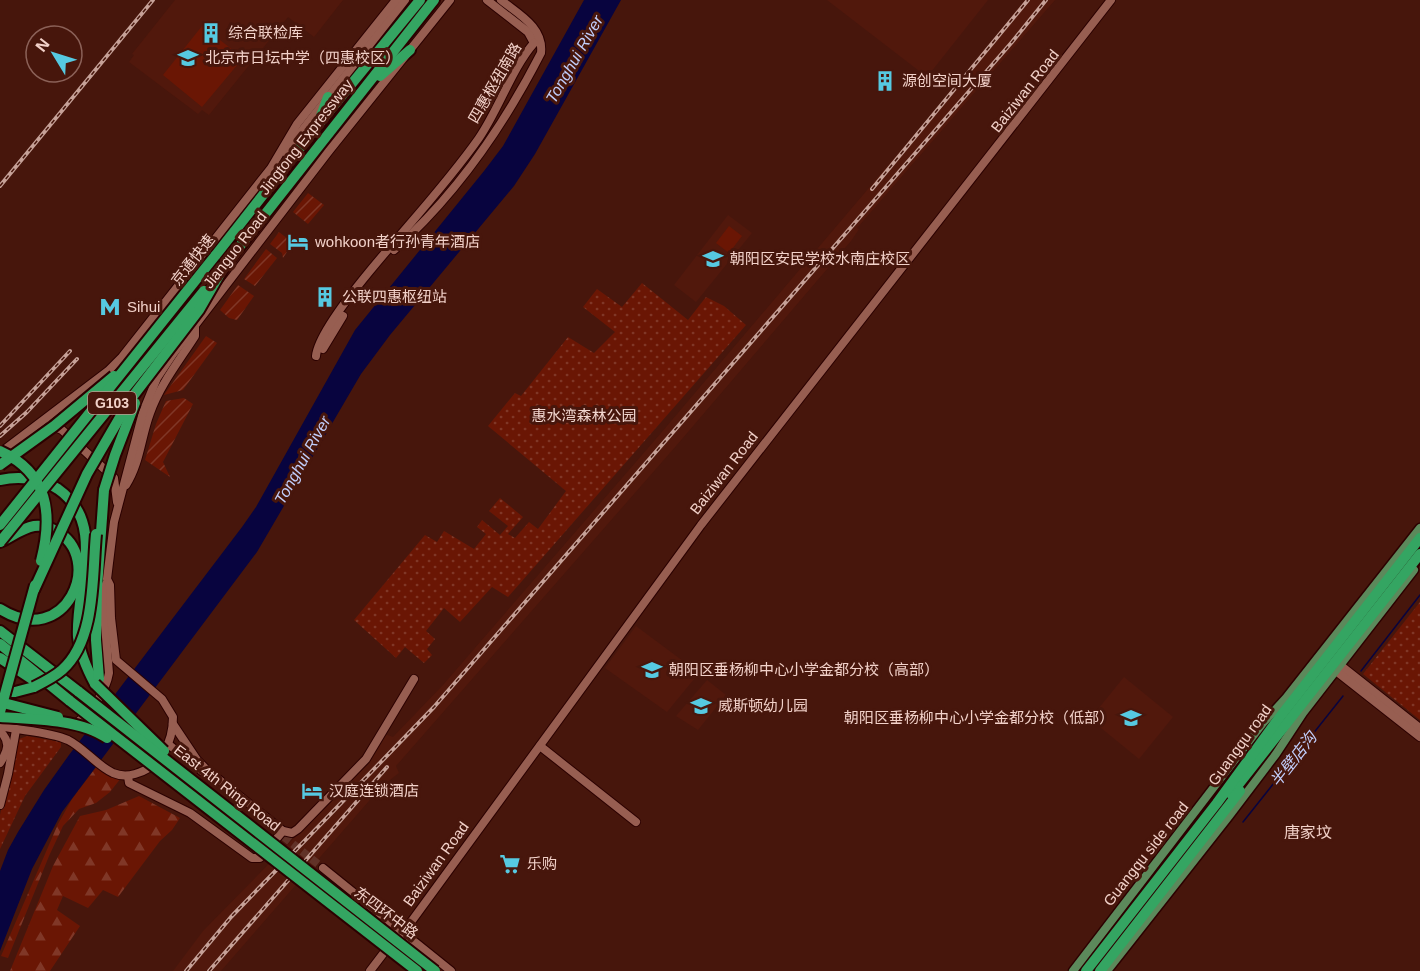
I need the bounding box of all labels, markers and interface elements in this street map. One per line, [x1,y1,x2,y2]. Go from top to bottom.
water label: Tonghui River [543,12,607,106]
building icon: 综合联检库 [199,21,223,45]
north arrow [24,24,84,84]
place label: 综合联检库 [228,24,303,41]
text: N [32,35,53,55]
street label: 四惠枢纽南路 [465,40,524,126]
school or university icon: 北京市日坛中学（四惠校区） [176,46,200,70]
street label: Baiziwan Road [987,46,1062,135]
place label: 北京市日坛中学（四惠校区） [205,49,400,66]
building icon: 源创空间大厦 [873,69,897,93]
place label: 源创空间大厦 [902,72,992,89]
street label: Jingtong Expressway [255,75,356,198]
street label: Jianguo Road [199,208,270,291]
hotel icon: wohkoon者行孙青年酒店 [286,230,310,254]
street label: 京通快速 [167,231,218,289]
place label: wohkoon者行孙青年酒店 [314,233,480,250]
school or university icon: 朝阳区安民学校水南庄校区 [701,247,725,271]
place label: 朝阳区安民学校水南庄校区 [730,250,910,267]
building icon: 公联四惠枢纽站 [313,285,337,309]
place label: 公联四惠枢纽站 [342,288,447,305]
metro station icon: Sihui [98,295,122,319]
place label: Sihui [127,298,160,315]
road number: G103 [88,392,136,414]
park label: 惠水湾森林公园 [531,407,637,424]
water label: Tonghui River [271,413,334,507]
street label: Baiziwan Road [686,428,761,517]
school or university icon: 朝阳区垂杨柳中心小学金都分校（高部） [640,658,664,682]
place label: 朝阳区垂杨柳中心小学金都分校（高部） [669,661,939,678]
school or university icon: 威斯顿幼儿园 [689,694,713,718]
place label: 威斯顿幼儿园 [718,697,808,714]
street label: Guangqu road [1205,701,1275,789]
school or university icon: 朝阳区垂杨柳中心小学金都分校（低部） [1119,706,1143,730]
place label: 朝阳区垂杨柳中心小学金都分校（低部） [844,709,1114,726]
water label: 半壁店沟 [1267,727,1321,790]
street label: East 4th Ring Road [171,741,284,834]
hotel icon: 汉庭连锁酒店 [300,779,324,803]
place label: 汉庭连锁酒店 [329,782,419,799]
street label: Guangqu side road [1100,798,1192,909]
street label: Baiziwan Road [399,818,472,909]
district label: 唐家坟 [1284,824,1332,841]
supermarket icon: 乐购 [498,852,522,876]
place label: 乐购 [527,855,557,872]
street label: 东四环中路 [351,883,421,942]

